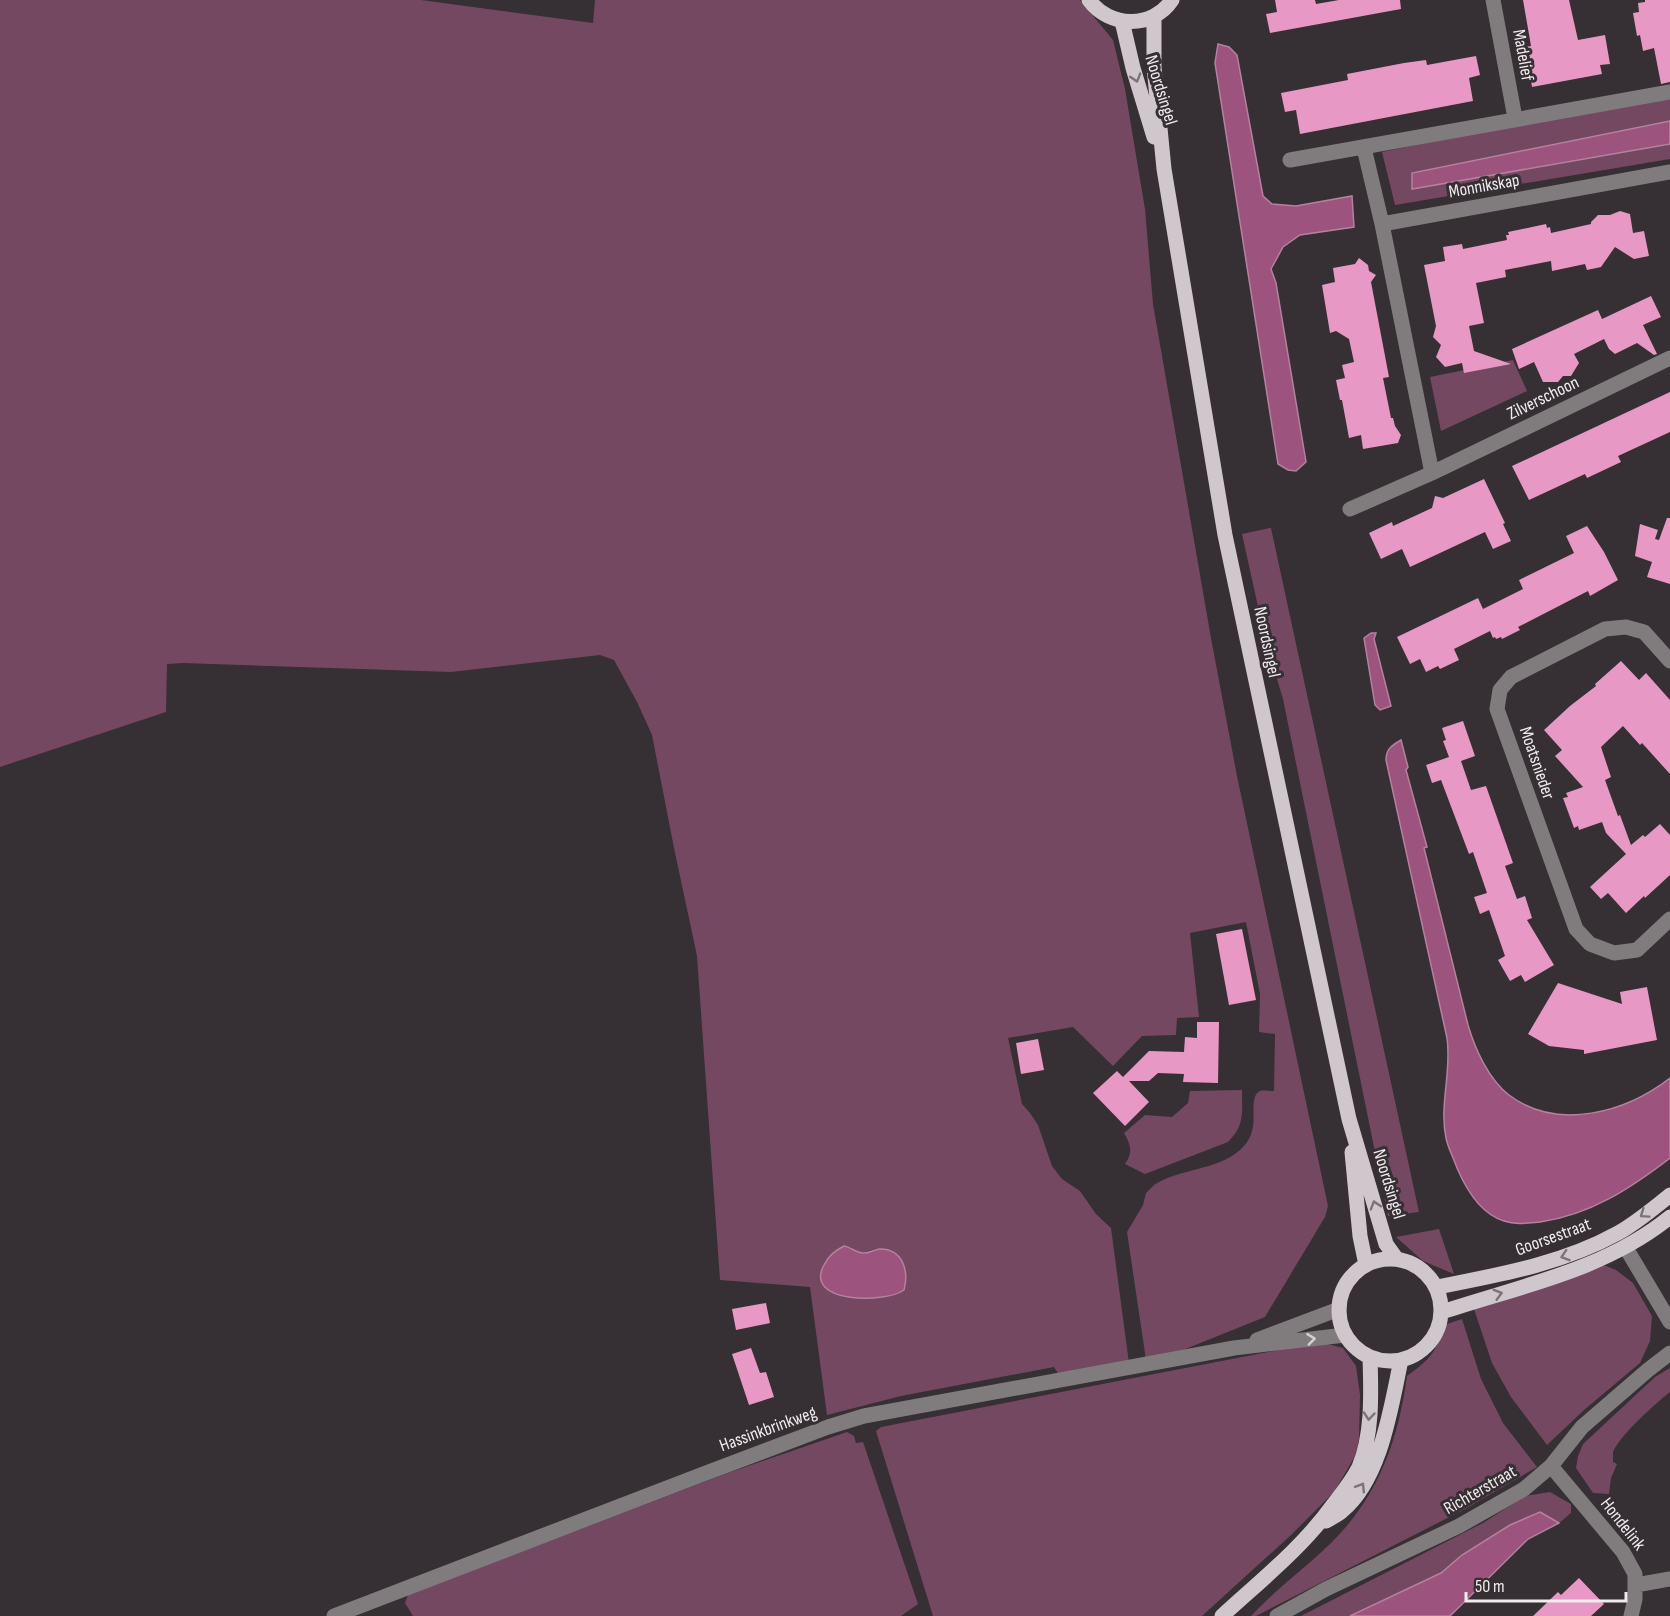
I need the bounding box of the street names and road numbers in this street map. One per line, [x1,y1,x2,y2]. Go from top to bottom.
street label: Madelief [1508,28,1538,83]
street label: Noordsingel [1140,53,1182,127]
street label: Monnikskap [1447,169,1521,203]
street label: Zilverschoon [1504,372,1582,424]
street label: Noordsingel [1249,605,1285,679]
street label: Moatsnieder [1515,724,1559,802]
street label: Noordsingel [1368,1147,1410,1221]
street label: Goorsestraat [1512,1213,1594,1260]
street label: Hassinkbrinkweg [717,1402,819,1456]
street label: Richterstraat [1440,1461,1520,1519]
street label: Hondelink [1596,1494,1650,1554]

